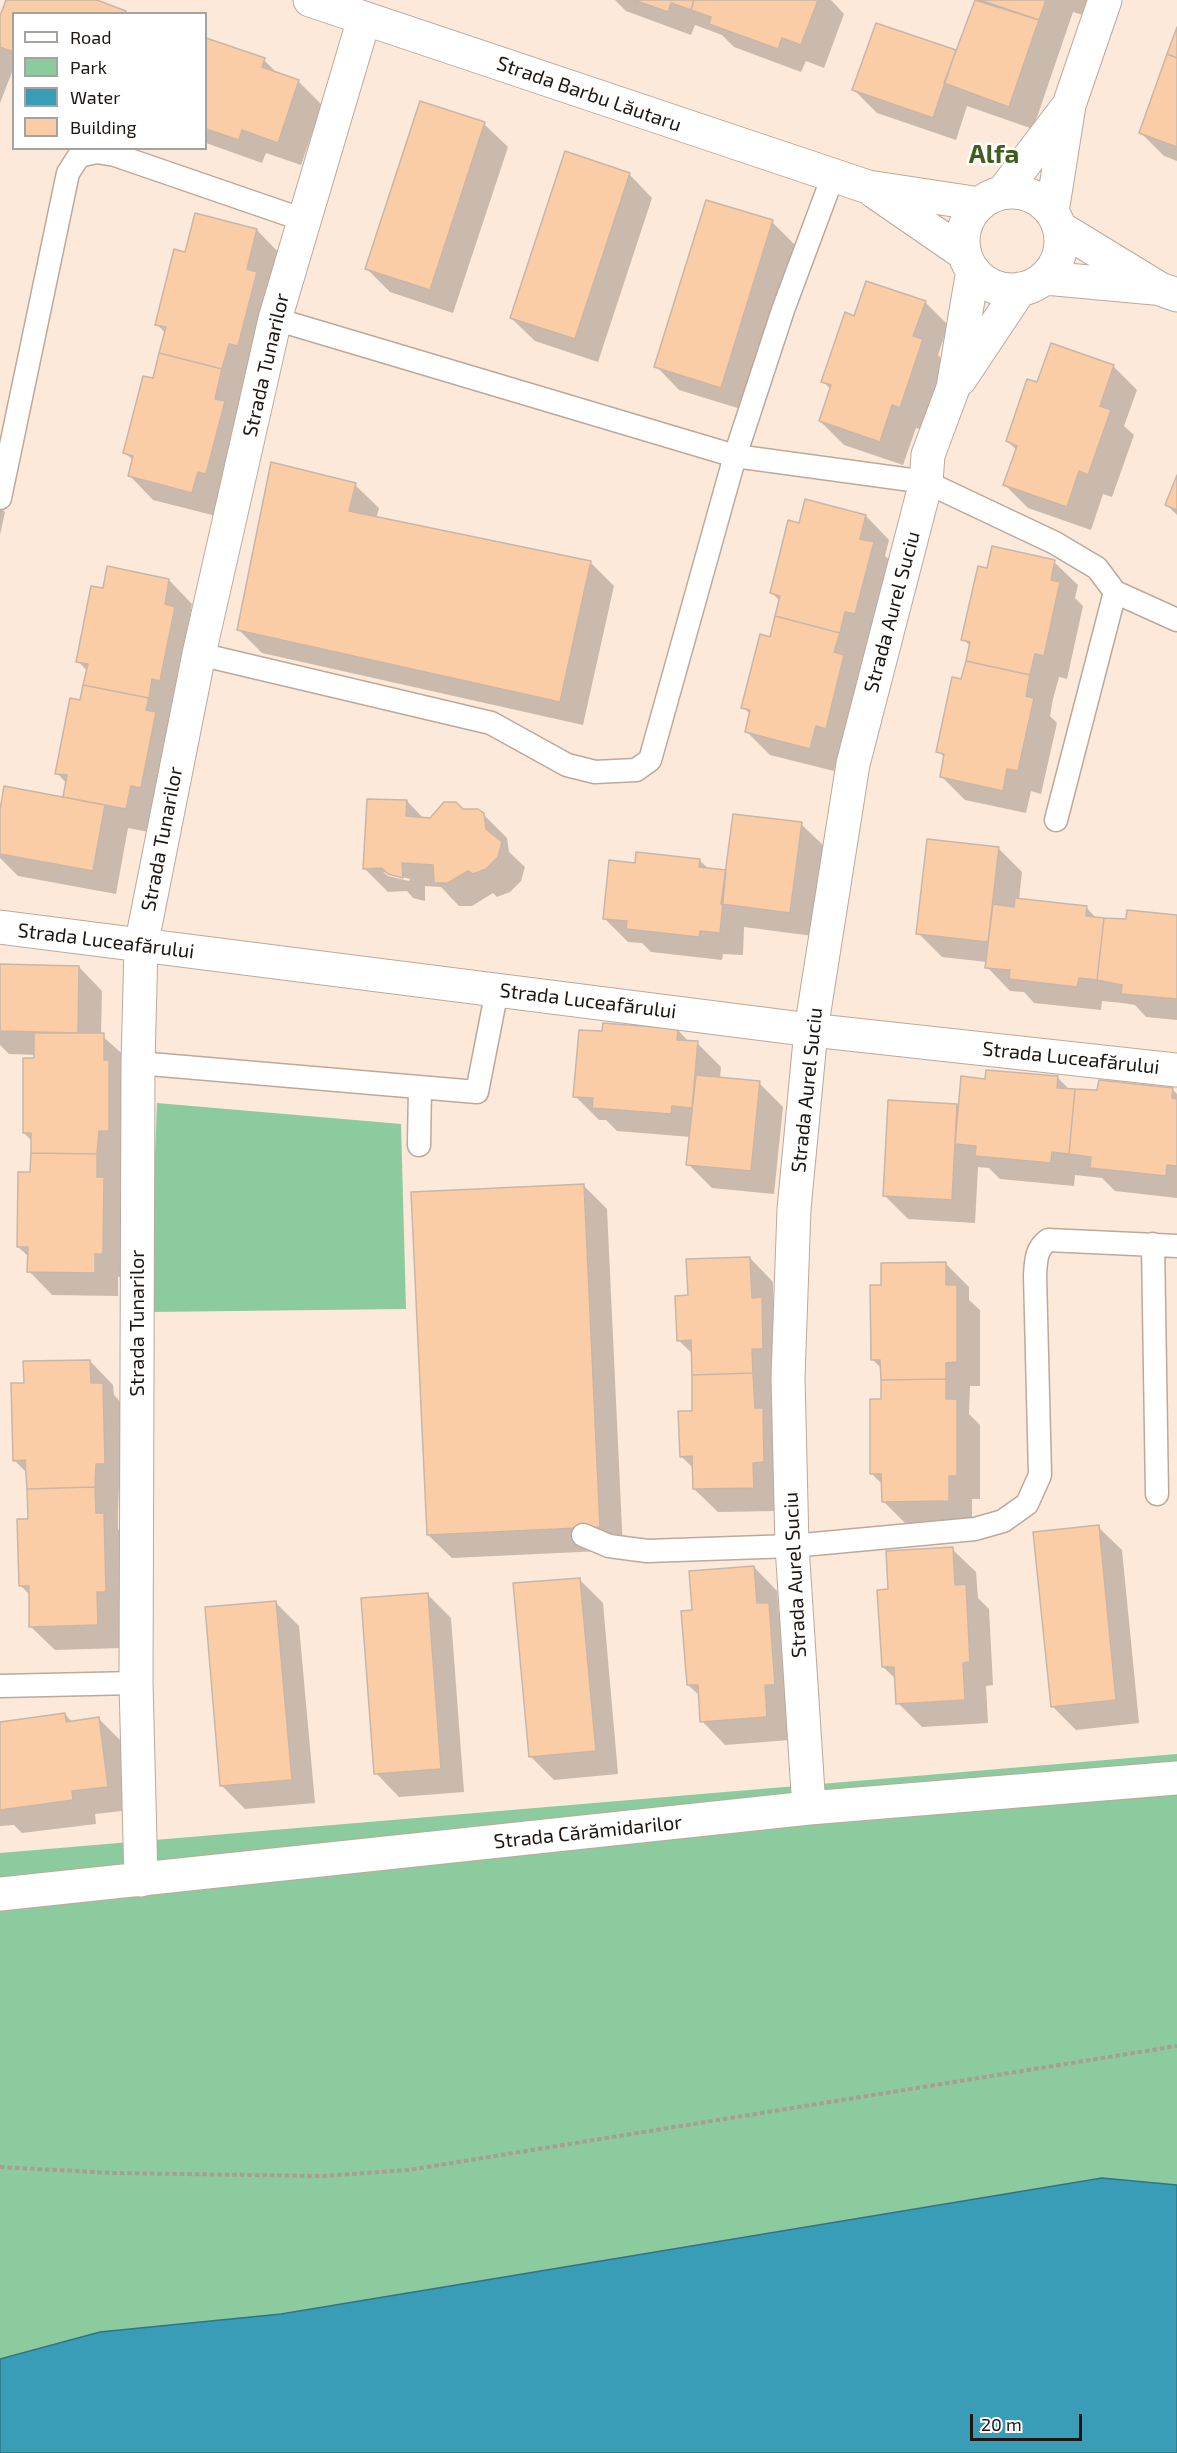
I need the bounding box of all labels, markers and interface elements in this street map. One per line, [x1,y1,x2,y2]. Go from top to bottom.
legend [12,12,207,150]
text: Road [70,26,111,48]
street label: Strada Barbu Lăutaru [493,51,685,137]
text: Park [70,56,107,78]
text: Water [70,86,120,108]
text: Building [70,116,137,138]
district label: Alfa [969,138,1019,170]
street label: Strada Tunarilor [238,291,294,439]
street label: Strada Aurel Suciu [859,529,925,695]
street label: Strada Tunarilor [136,765,188,913]
street label: Strada Luceafărului [16,918,196,964]
street label: Strada Luceafărului [498,978,678,1024]
street label: Strada Aurel Suciu [786,1006,828,1174]
street label: Strada Luceafărului [981,1037,1161,1079]
street label: Strada Tunarilor [125,1250,149,1396]
street label: Strada Aurel Suciu [779,1491,811,1659]
street label: Strada Cărămidarilor [493,1810,683,1854]
scale bar [973,2402,1086,2440]
text: 20 m [981,2413,1022,2435]

